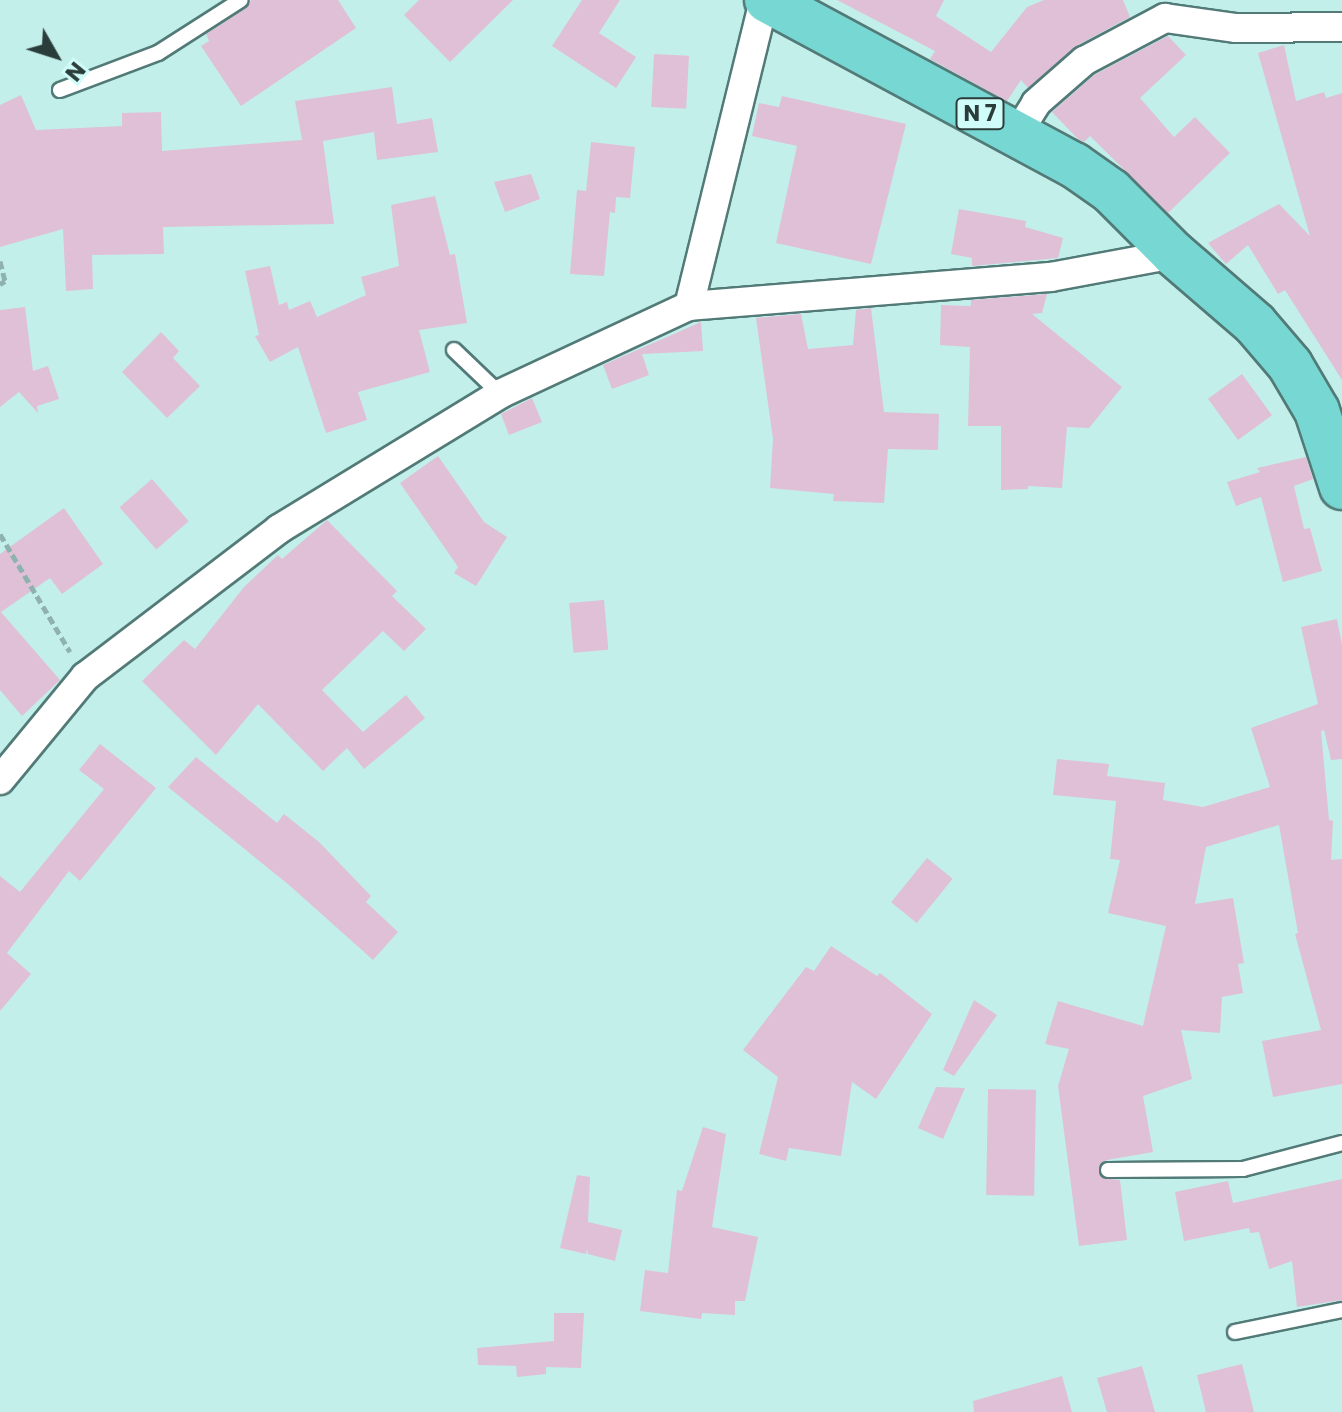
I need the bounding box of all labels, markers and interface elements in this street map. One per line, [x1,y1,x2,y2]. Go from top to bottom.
north arrow [16,16,96,96]
text: N [58,55,92,88]
road number: N 7 [954,96,1006,132]

